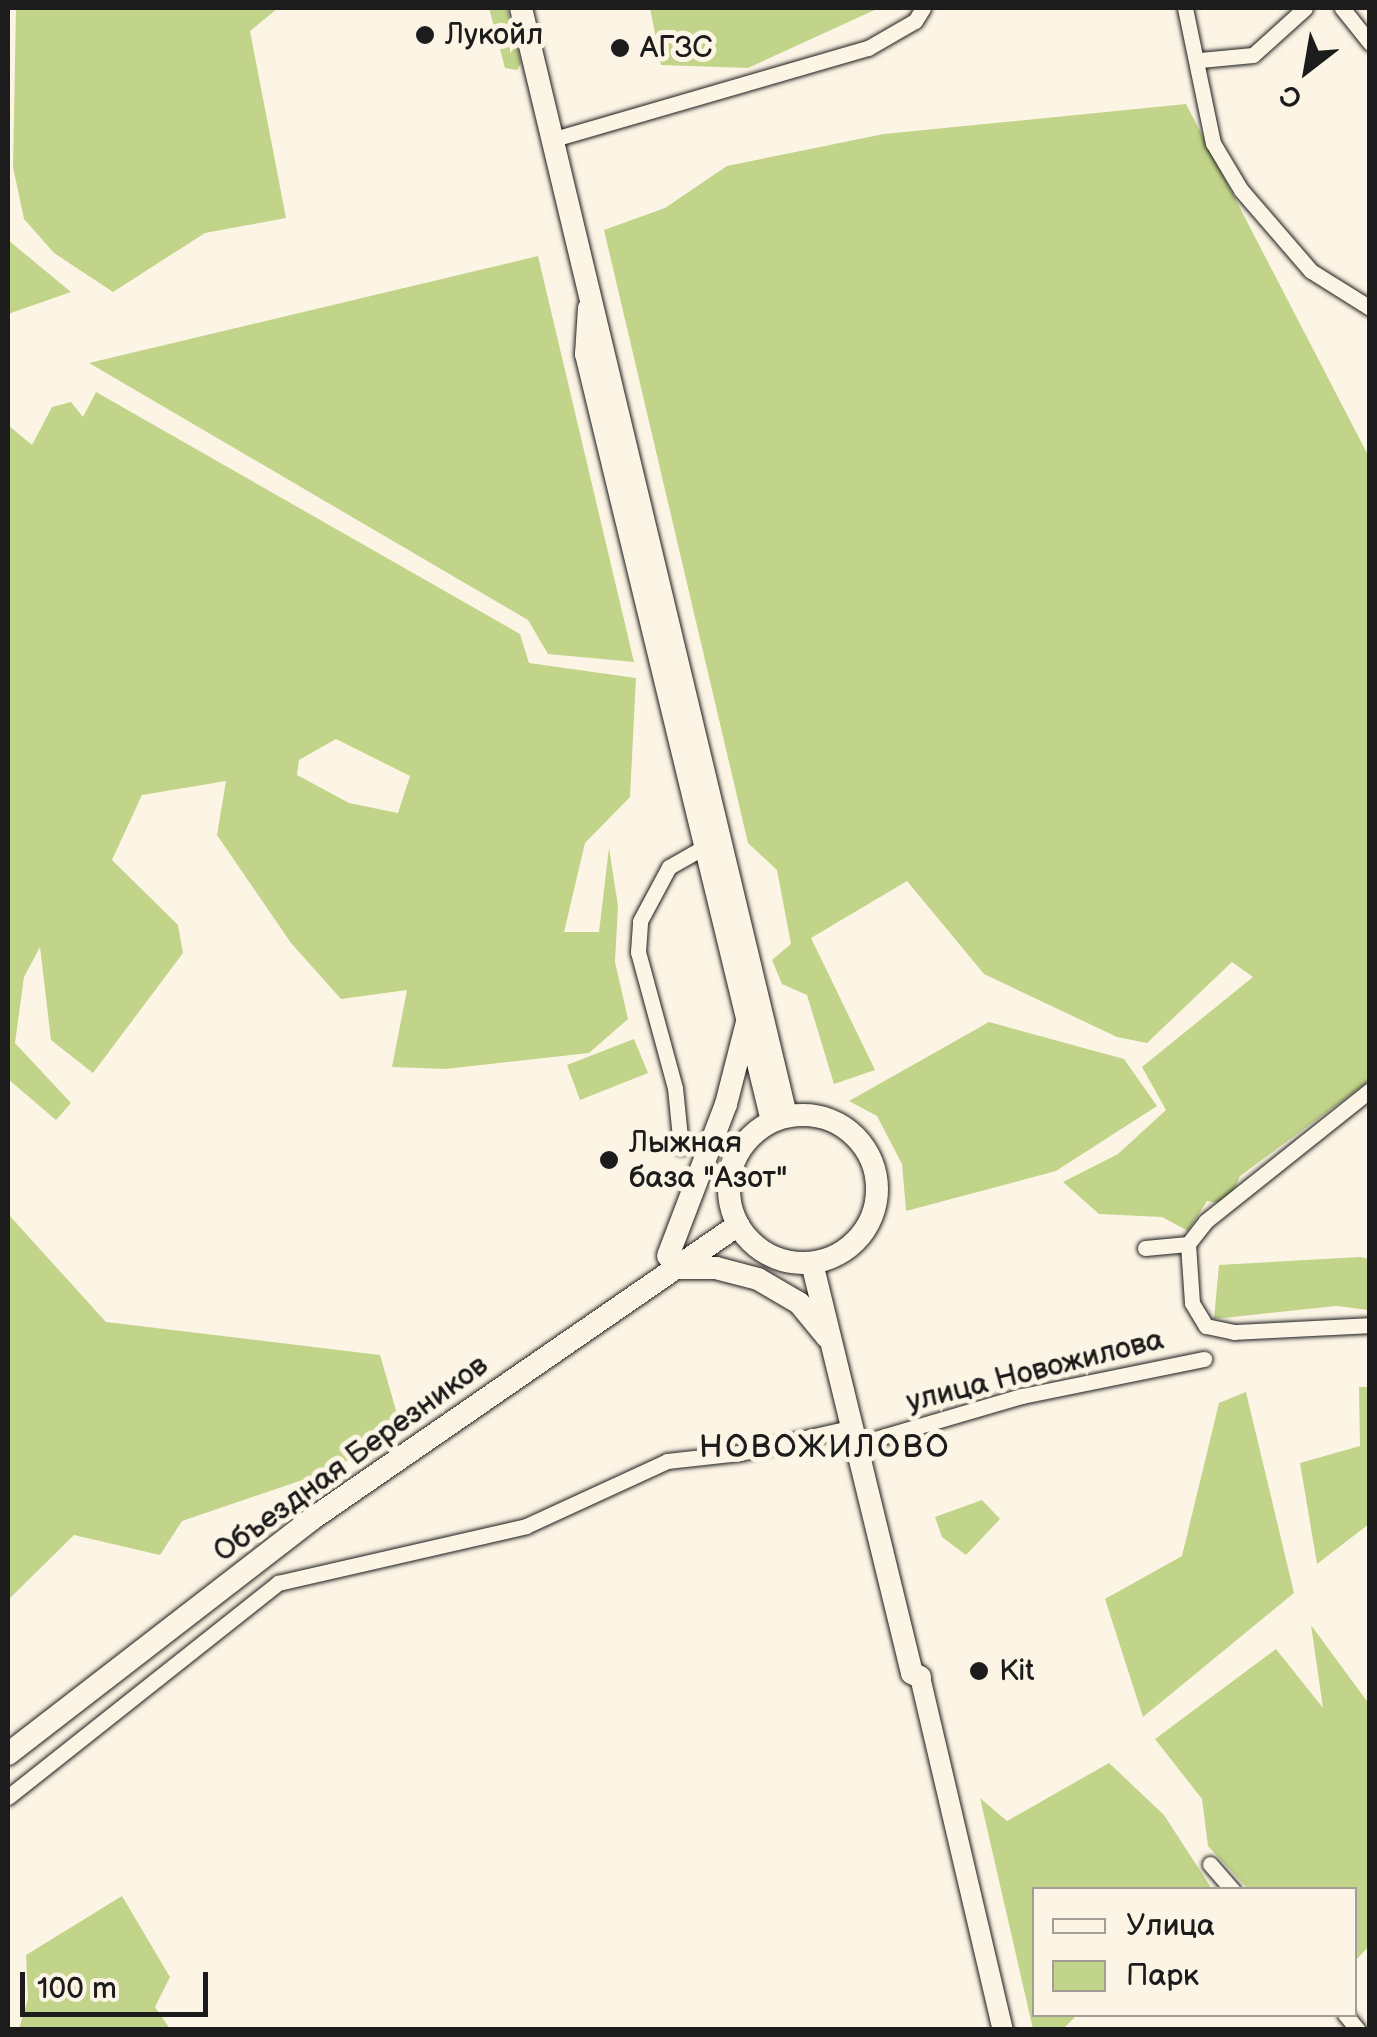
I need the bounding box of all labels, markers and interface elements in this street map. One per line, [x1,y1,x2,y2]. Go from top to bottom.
place label: Лукойл [445,17,543,53]
north arrow [1257,20,1357,120]
marker: Лукойл [414,24,436,46]
place label: АГЗС [640,30,713,66]
marker: АГЗС [609,37,631,59]
text: С [1274,77,1308,115]
place label: Лыжная база "Азот" [629,1125,787,1196]
marker: Лыжная база "Азот" [598,1149,620,1171]
street label: улица Новожилова [903,1322,1167,1420]
street label: Объездная Березников [207,1348,495,1570]
district label: НОВОЖИЛОВО [699,1429,951,1467]
place label: Kit [999,1653,1035,1689]
marker: Kit [968,1660,990,1682]
legend [1032,1887,1357,2017]
text: Улица [1126,1908,1215,1944]
scale bar [25,1952,212,2014]
text: Парк [1126,1958,1199,1994]
text: 100 m [37,1971,117,2007]

